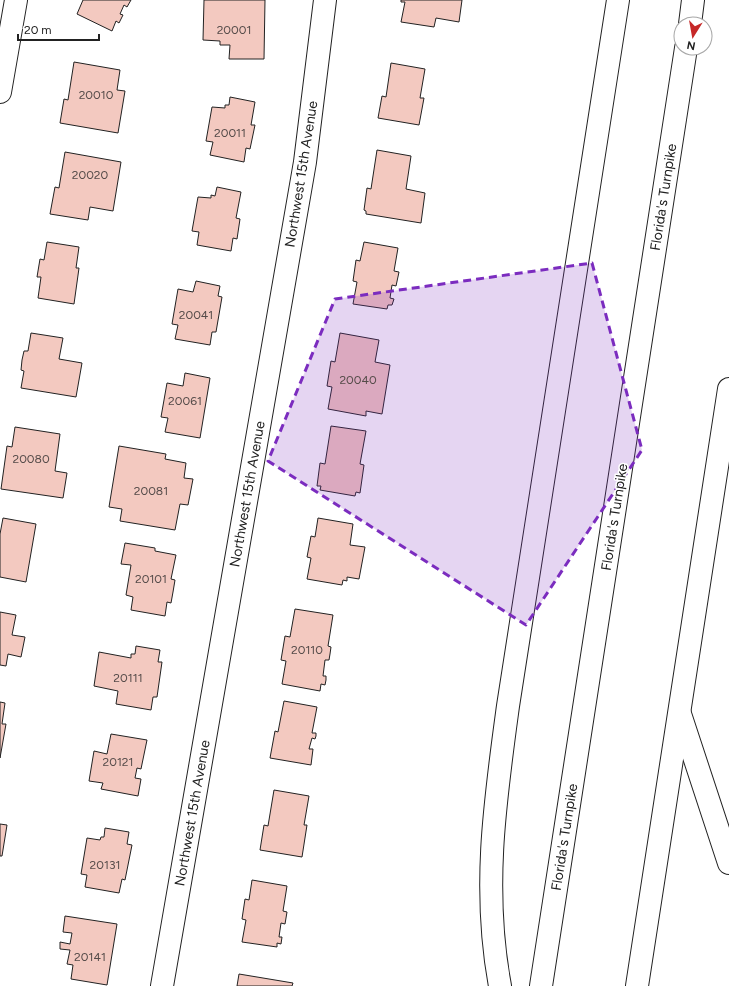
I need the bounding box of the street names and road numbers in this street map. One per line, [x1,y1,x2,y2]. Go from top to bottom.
street label: Northwest 15th Avenue [282,99,322,249]
street label: Florida's Turnpike [647,142,680,252]
street label: Northwest 15th Avenue [226,419,269,569]
street label: Florida's Turnpike [598,462,631,572]
street label: Northwest 15th Avenue [171,738,214,888]
street label: Florida's Turnpike [548,782,581,892]

